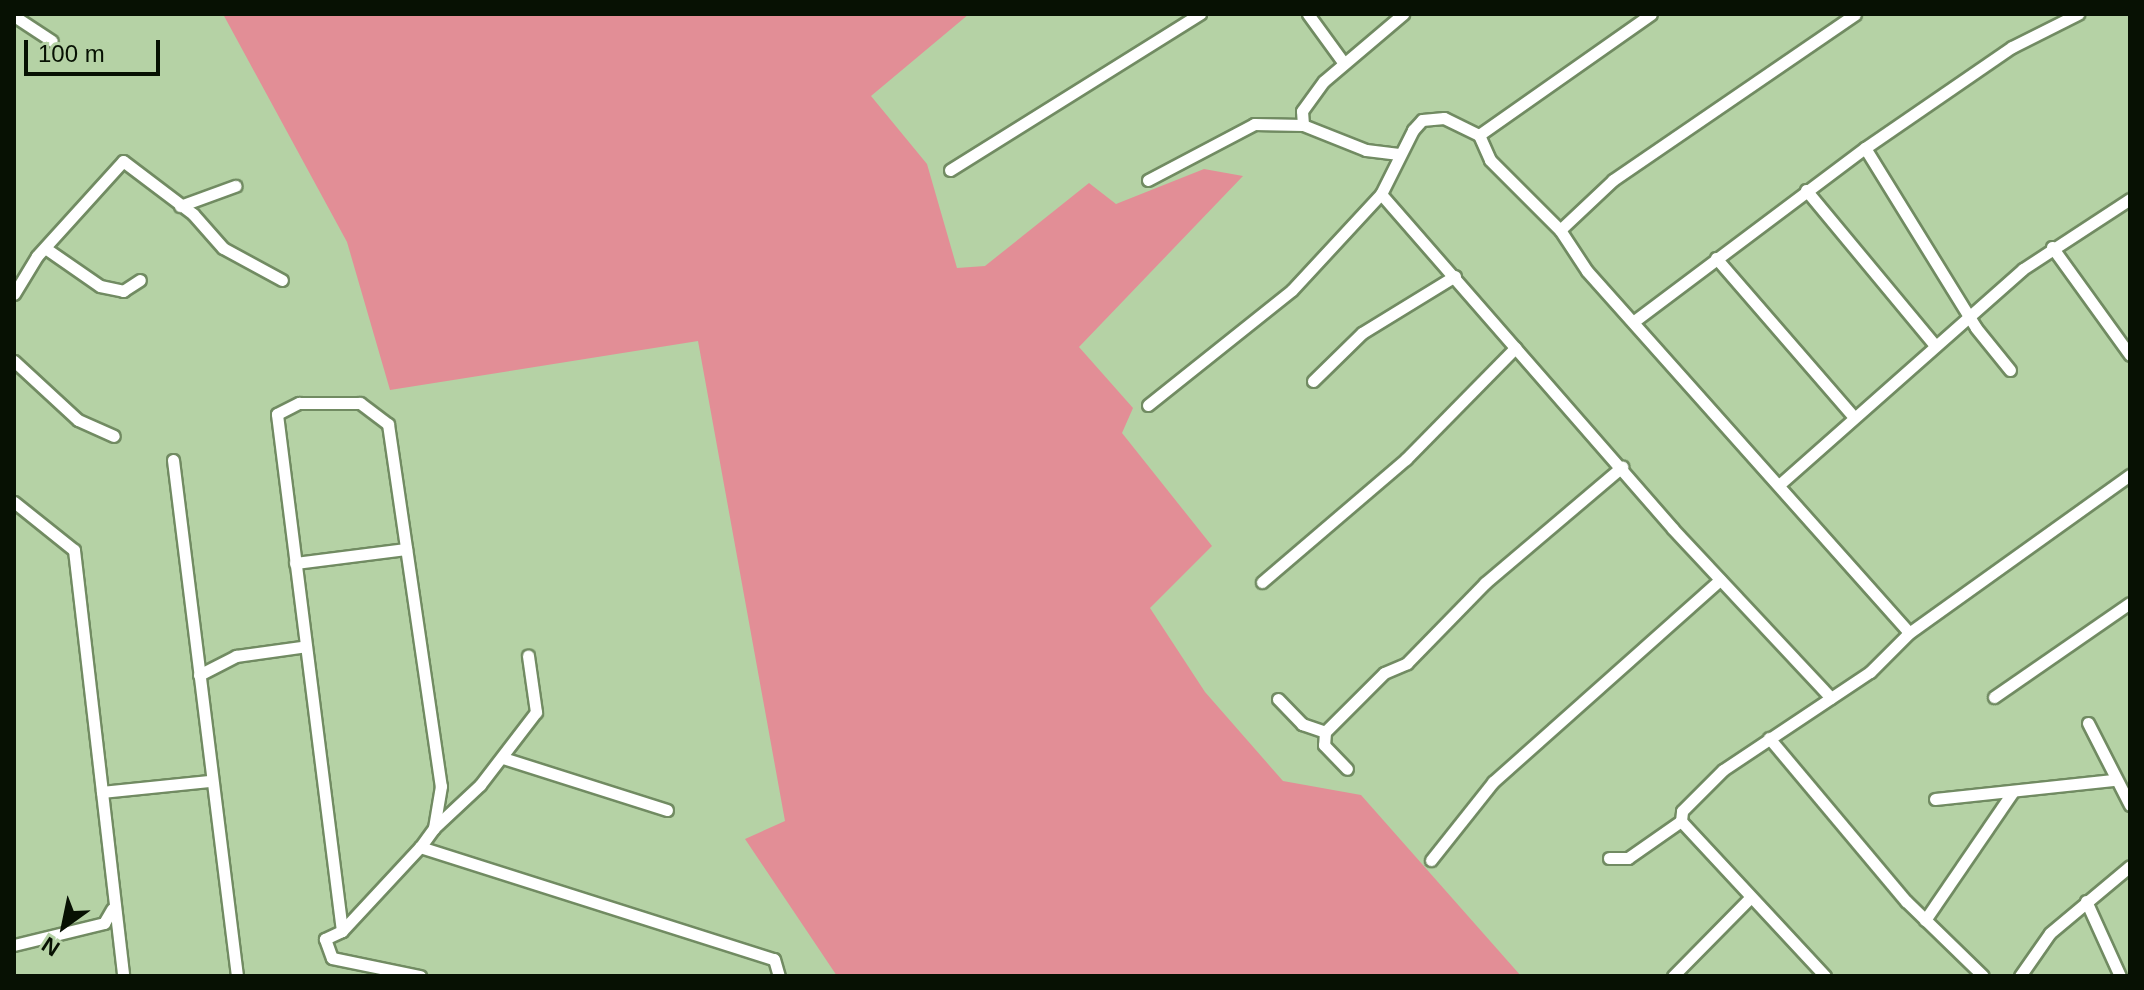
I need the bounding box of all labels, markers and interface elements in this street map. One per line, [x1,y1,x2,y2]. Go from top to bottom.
scale bar [28,24,164,74]
text: 100 m [38,40,105,67]
north arrow [24,886,104,966]
text: N [37,932,64,961]

